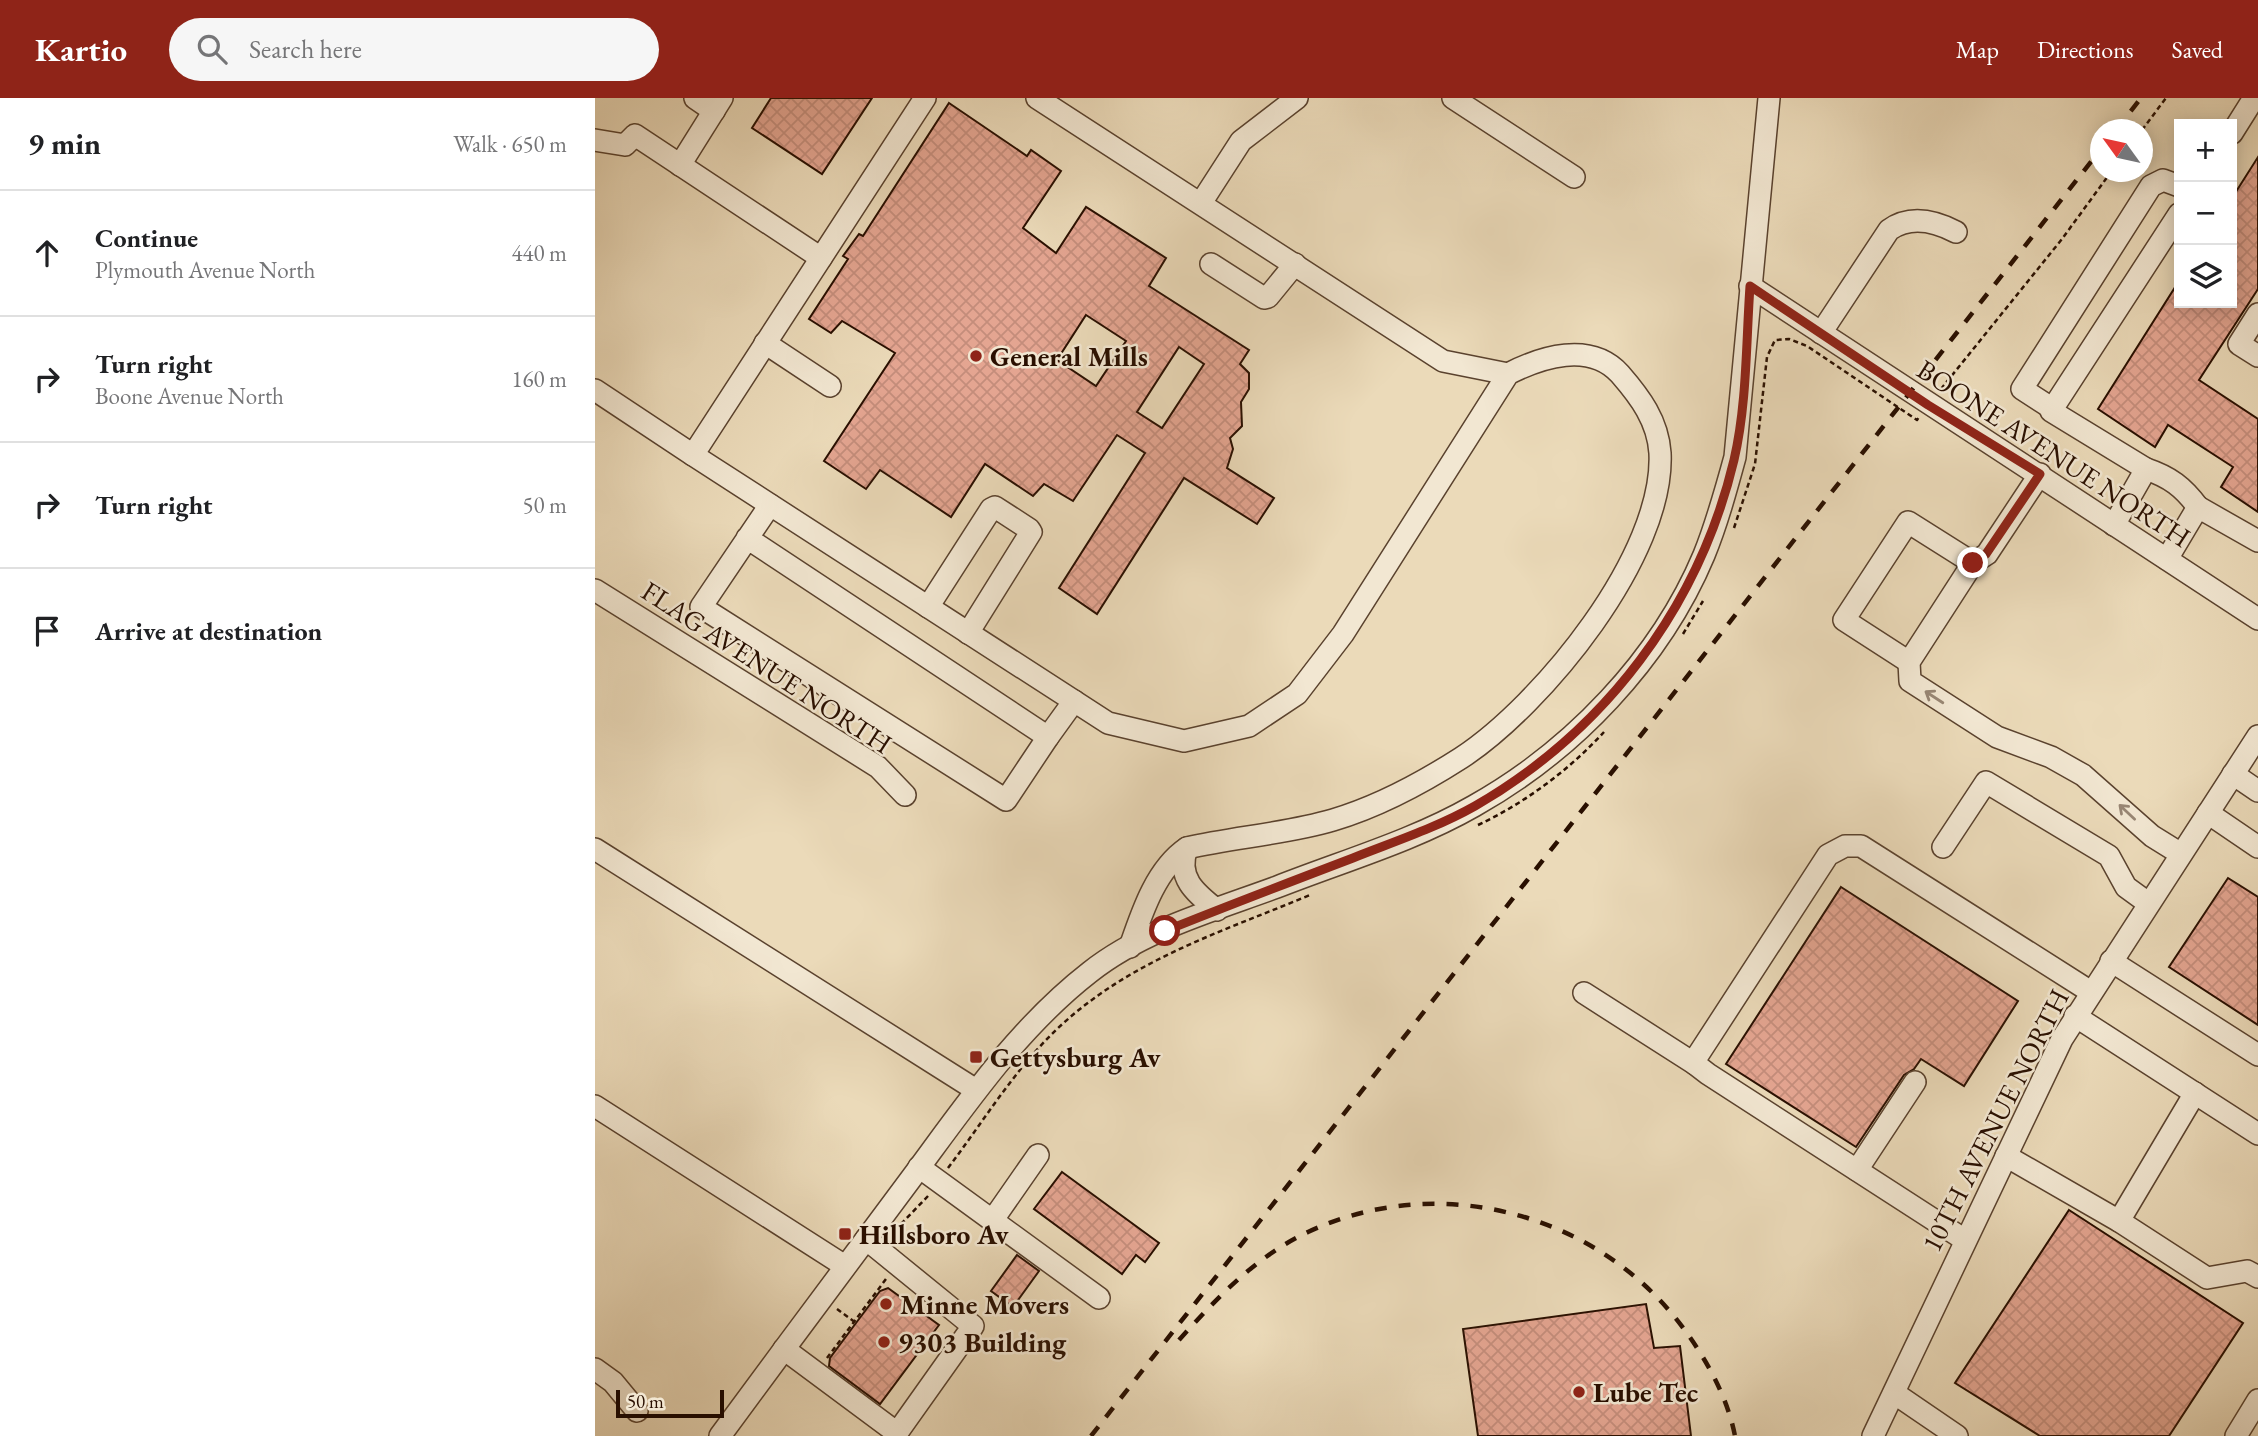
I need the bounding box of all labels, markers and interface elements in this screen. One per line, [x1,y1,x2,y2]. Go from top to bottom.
search box [169,18,659,81]
text: Kartio [35,28,127,71]
icon: search [193,30,231,68]
text: Search here [249,32,362,66]
text: Map [1956,34,1999,65]
text: Directions [2037,34,2134,65]
text: Saved [2172,34,2223,65]
north arrow [2090,119,2153,182]
map controls [2174,119,2237,308]
button: + [2174,119,2237,182]
text: 9 min [28,124,101,163]
text: Walk · 650 m [453,129,567,159]
button: − [2174,182,2237,245]
text: Continue [95,221,198,255]
icon: ahead [28,234,66,272]
text: 440 m [511,238,567,268]
button: layers [2174,245,2237,308]
text: Plymouth Avenue North [95,255,315,285]
place label: General Mills [990,338,1148,374]
text: Turn right [95,347,213,381]
marker: General Mills [968,348,984,364]
street label: BOONE AVENUE NORTH [1910,351,2198,555]
icon: right [28,360,66,398]
text: 160 m [511,364,567,394]
text: Boone Avenue North [95,381,284,411]
icon: right [28,486,66,524]
text: Turn right [95,488,213,522]
text: 50 m [522,490,567,520]
route end [1957,547,1988,578]
street label: FLAG AVENUE NORTH [635,572,899,762]
icon: arrive [28,612,66,650]
text: Arrive at destination [95,614,322,648]
one-way arrow [1925,689,1944,704]
one-way arrow [2119,804,2136,821]
route start [1149,915,1180,946]
street label: 10TH AVENUE NORTH [1913,982,2077,1258]
place label: Gettysburg Av [990,1039,1161,1075]
marker: Gettysburg Av [968,1049,984,1065]
place label: Hillsboro Av [859,1216,1009,1252]
marker: Hillsboro Av [837,1226,853,1242]
place label: Minne Movers [900,1286,1069,1322]
marker: Minne Movers [878,1296,894,1312]
place label: 9303 Building [898,1324,1067,1360]
marker: 9303 Building [876,1334,892,1350]
place label: Lube Tec [1593,1374,1698,1410]
marker: Lube Tec [1571,1384,1587,1400]
scale bar [616,1387,725,1419]
text: 50 m [627,1389,664,1414]

